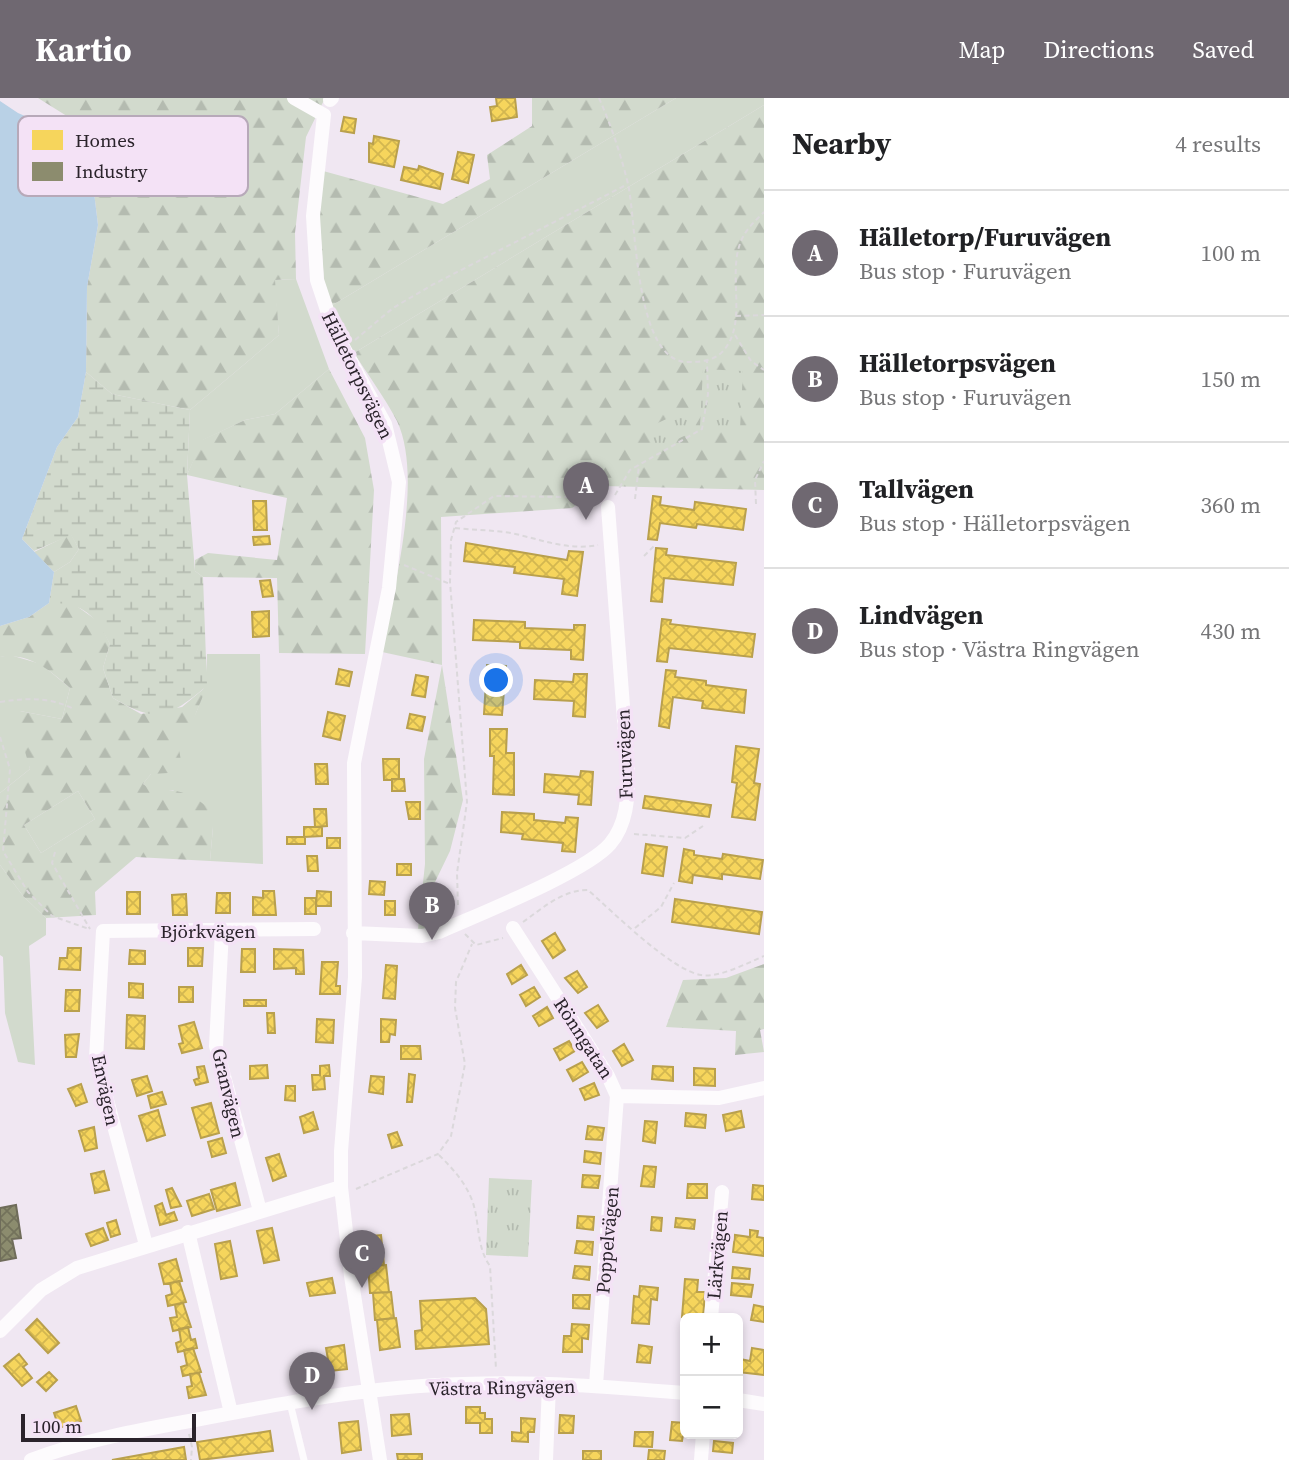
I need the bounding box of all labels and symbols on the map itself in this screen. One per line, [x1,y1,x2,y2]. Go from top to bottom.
legend [18,116,248,196]
text: Homes [75,127,135,153]
text: Industry [75,158,148,184]
street label: Hälletorpsvägen [316,307,400,443]
pin: A [563,462,609,520]
your location [479,663,513,697]
street label: Furuvägen [609,709,639,799]
pin: B [409,882,455,940]
street label: Björkvägen [160,918,256,944]
street label: Rönngatan [548,992,620,1084]
street label: Granvägen [206,1046,252,1140]
street label: Envägen [86,1052,126,1128]
street label: Poppelvägen [589,1185,625,1295]
street label: Lärkvägen [700,1210,734,1300]
pin: C [339,1230,385,1288]
pin: D [289,1352,335,1410]
street label: Västra Ringvägen [428,1373,576,1401]
scale bar [21,1411,196,1443]

